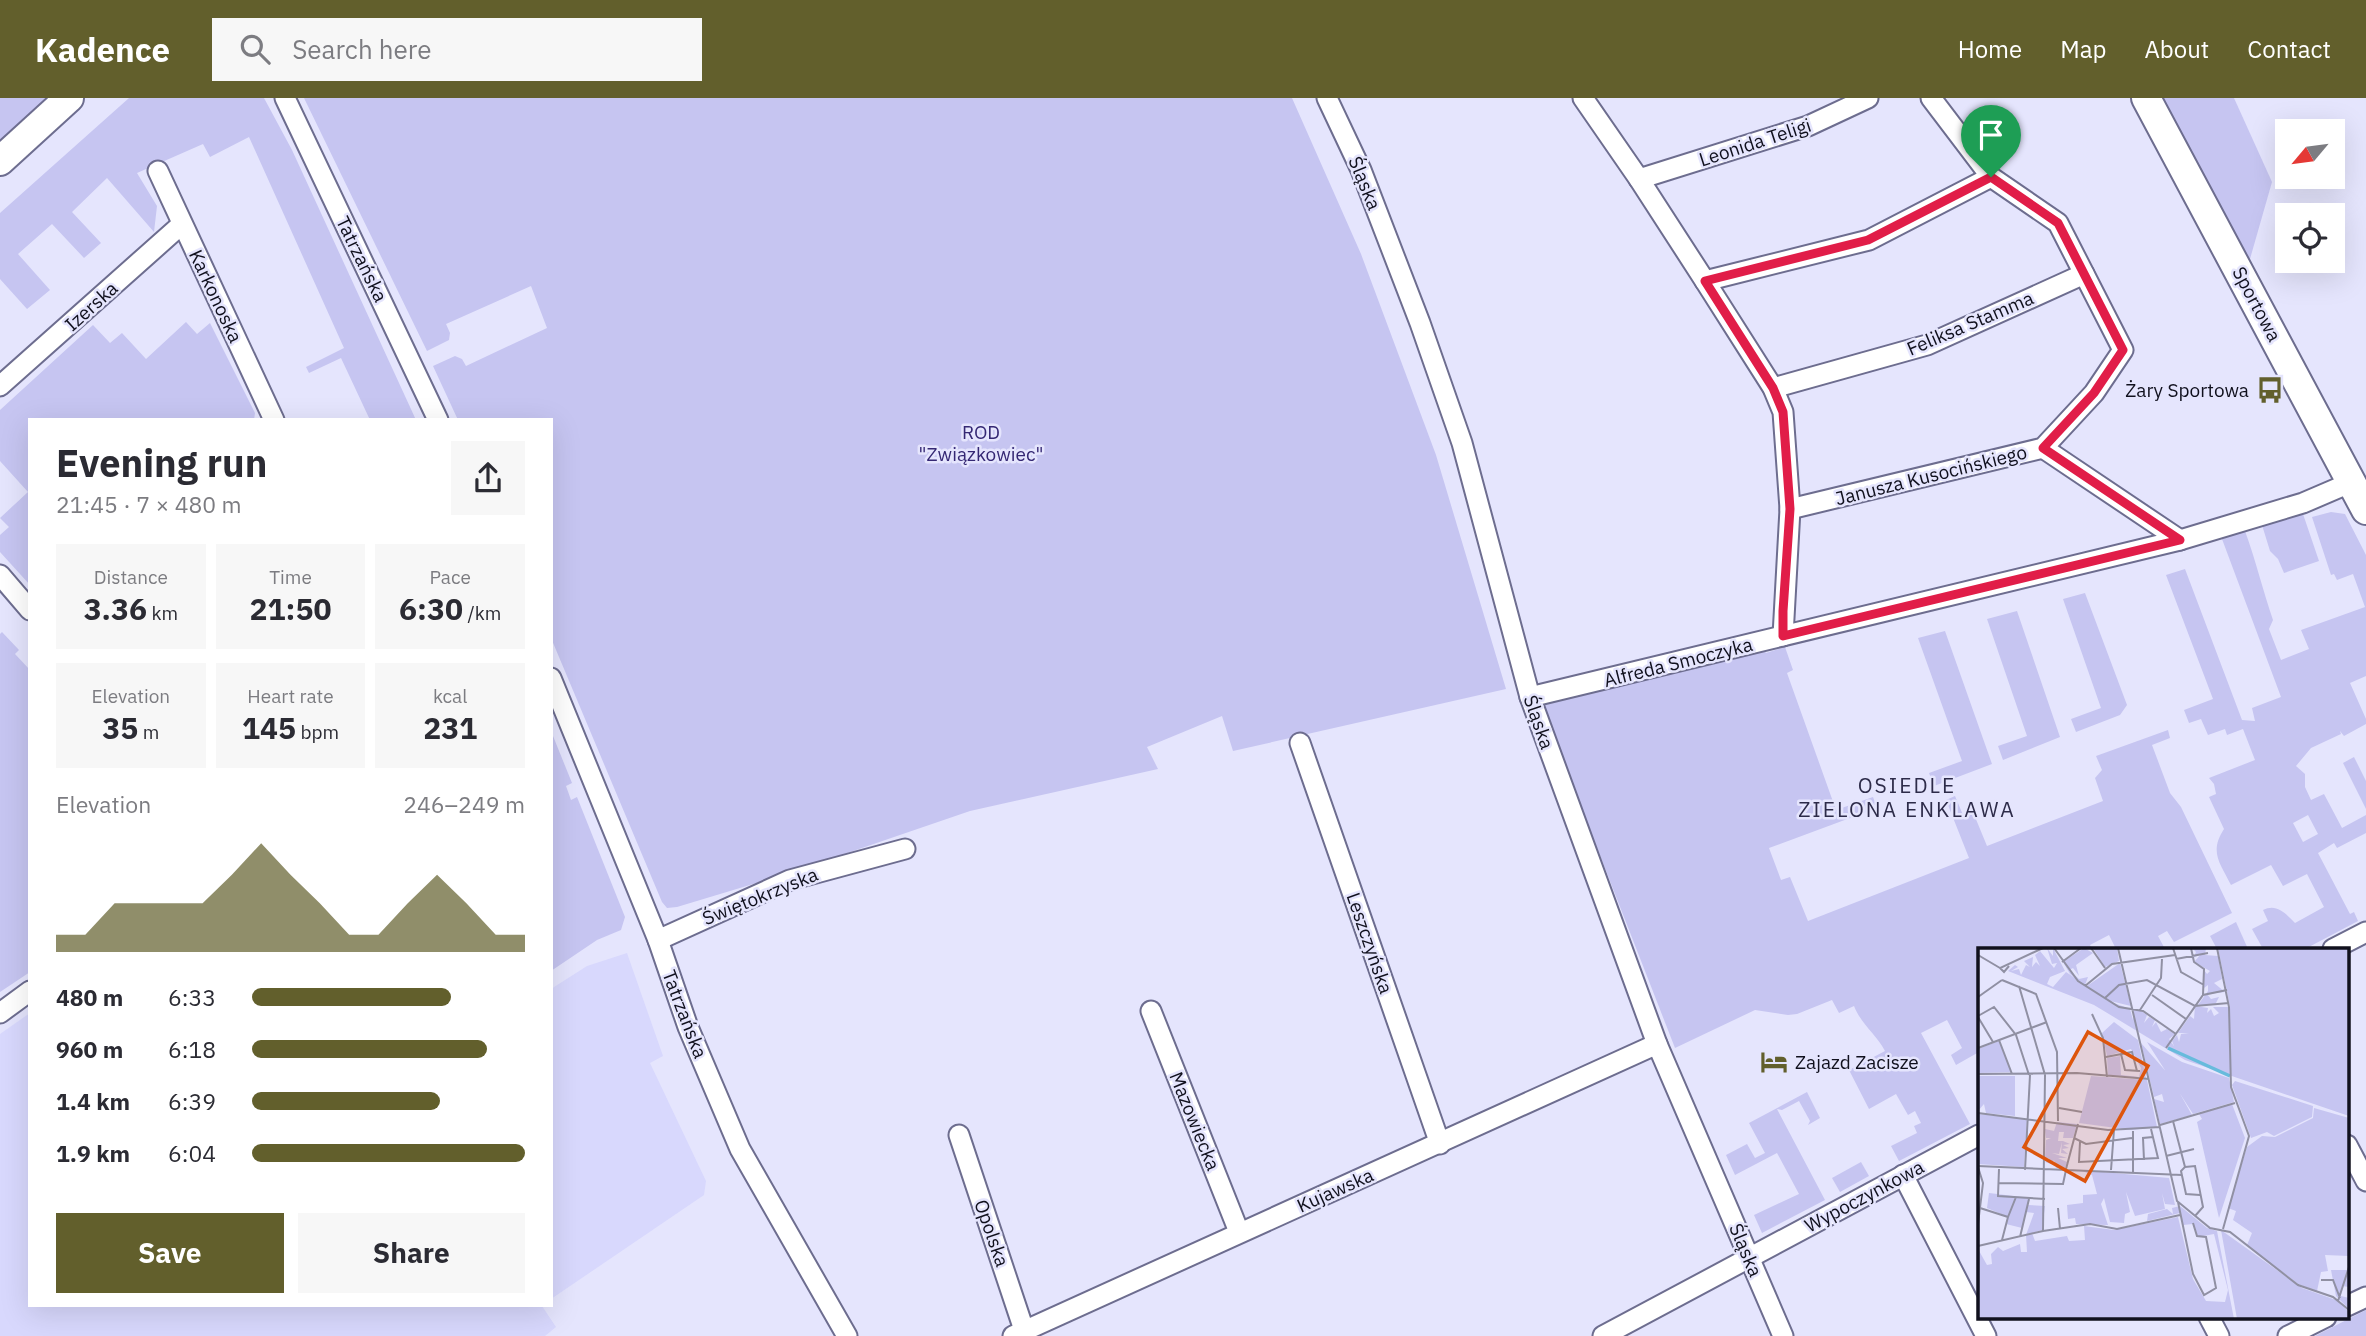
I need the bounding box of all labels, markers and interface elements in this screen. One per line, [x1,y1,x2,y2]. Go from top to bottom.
search box [212,18,702,81]
text: Kadence [35,28,170,71]
icon: search [236,30,274,68]
text: Search here [292,32,432,66]
text: Home [1958,33,2022,65]
text: Map [2060,33,2106,65]
text: About [2144,33,2209,65]
text: Contact [2247,33,2331,65]
pin [1961,105,2021,177]
street label: Leonida Teligi [1696,113,1814,171]
icon: arrive [1972,116,2010,154]
north arrow [2275,119,2345,189]
map controls [2275,119,2345,273]
street label: Śląska [1343,153,1387,213]
button: locate [2275,203,2345,273]
street label: Tatrzańska [331,212,393,306]
street label: Karkonoska [184,246,248,346]
street label: Sportowa [2227,262,2287,346]
street label: Izerska [60,276,122,336]
street label: Feliksa Stamma [1903,286,2037,360]
bus stop icon: Żary Sportowa [2255,375,2285,405]
place label: Żary Sportowa [2125,378,2249,402]
park label: ROD "Związkowiec" [919,420,1043,466]
text: Evening run [56,438,267,487]
street label: Janusza Kusocińskiego [1833,440,2029,510]
button: share [451,441,525,515]
text: 21:45 · 7 × 480 m [56,489,242,519]
text: Distance [94,565,168,589]
text: Time [269,565,312,589]
text: Pace [429,565,471,589]
text: 3.36 [84,589,147,628]
text: 21:50 [250,589,331,628]
text: 6:30 [399,589,463,628]
text: km [147,601,178,625]
text: /km [463,601,501,625]
street label: Alfreda Smoczyka [1601,632,1755,692]
text: Elevation [91,684,170,708]
text: Heart rate [247,684,334,708]
text: kcal [433,684,467,708]
street label: Śląska [1519,692,1559,752]
text: 35 [102,708,138,747]
text: 145 [242,708,296,747]
text: 231 [423,708,477,747]
text: m [138,720,159,744]
text: bpm [296,720,339,744]
district label: OSIEDLE ZIELONA ENKLAWA [1798,771,2016,823]
text: Elevation [56,789,151,819]
text: 246–249 m [403,789,525,819]
street label: Świętokrzyska [699,862,821,930]
street label: Leszczyńska [1341,889,1399,997]
inset map [1978,948,2348,1318]
street label: Tatrzańska [657,967,713,1061]
text: 480 m [56,982,123,1012]
text: 6:33 [168,982,216,1012]
text: 960 m [56,1034,123,1064]
text: 6:18 [168,1034,216,1064]
hotel icon: Zajazd Zacisze [1759,1047,1789,1077]
place label: Zajazd Zacisze [1795,1050,1919,1074]
street label: Mazowiecka [1164,1068,1226,1174]
text: 1.4 km [56,1086,130,1116]
text: 6:39 [168,1086,216,1116]
text: 1.9 km [56,1138,130,1168]
text: 6:04 [168,1138,216,1168]
street label: Wypoczynkowa [1800,1155,1928,1237]
street label: Kujawska [1293,1162,1377,1218]
street label: Opolska [969,1196,1015,1270]
button: Save [56,1213,284,1293]
button: Share [298,1213,525,1293]
street label: Śląska [1724,1220,1768,1280]

